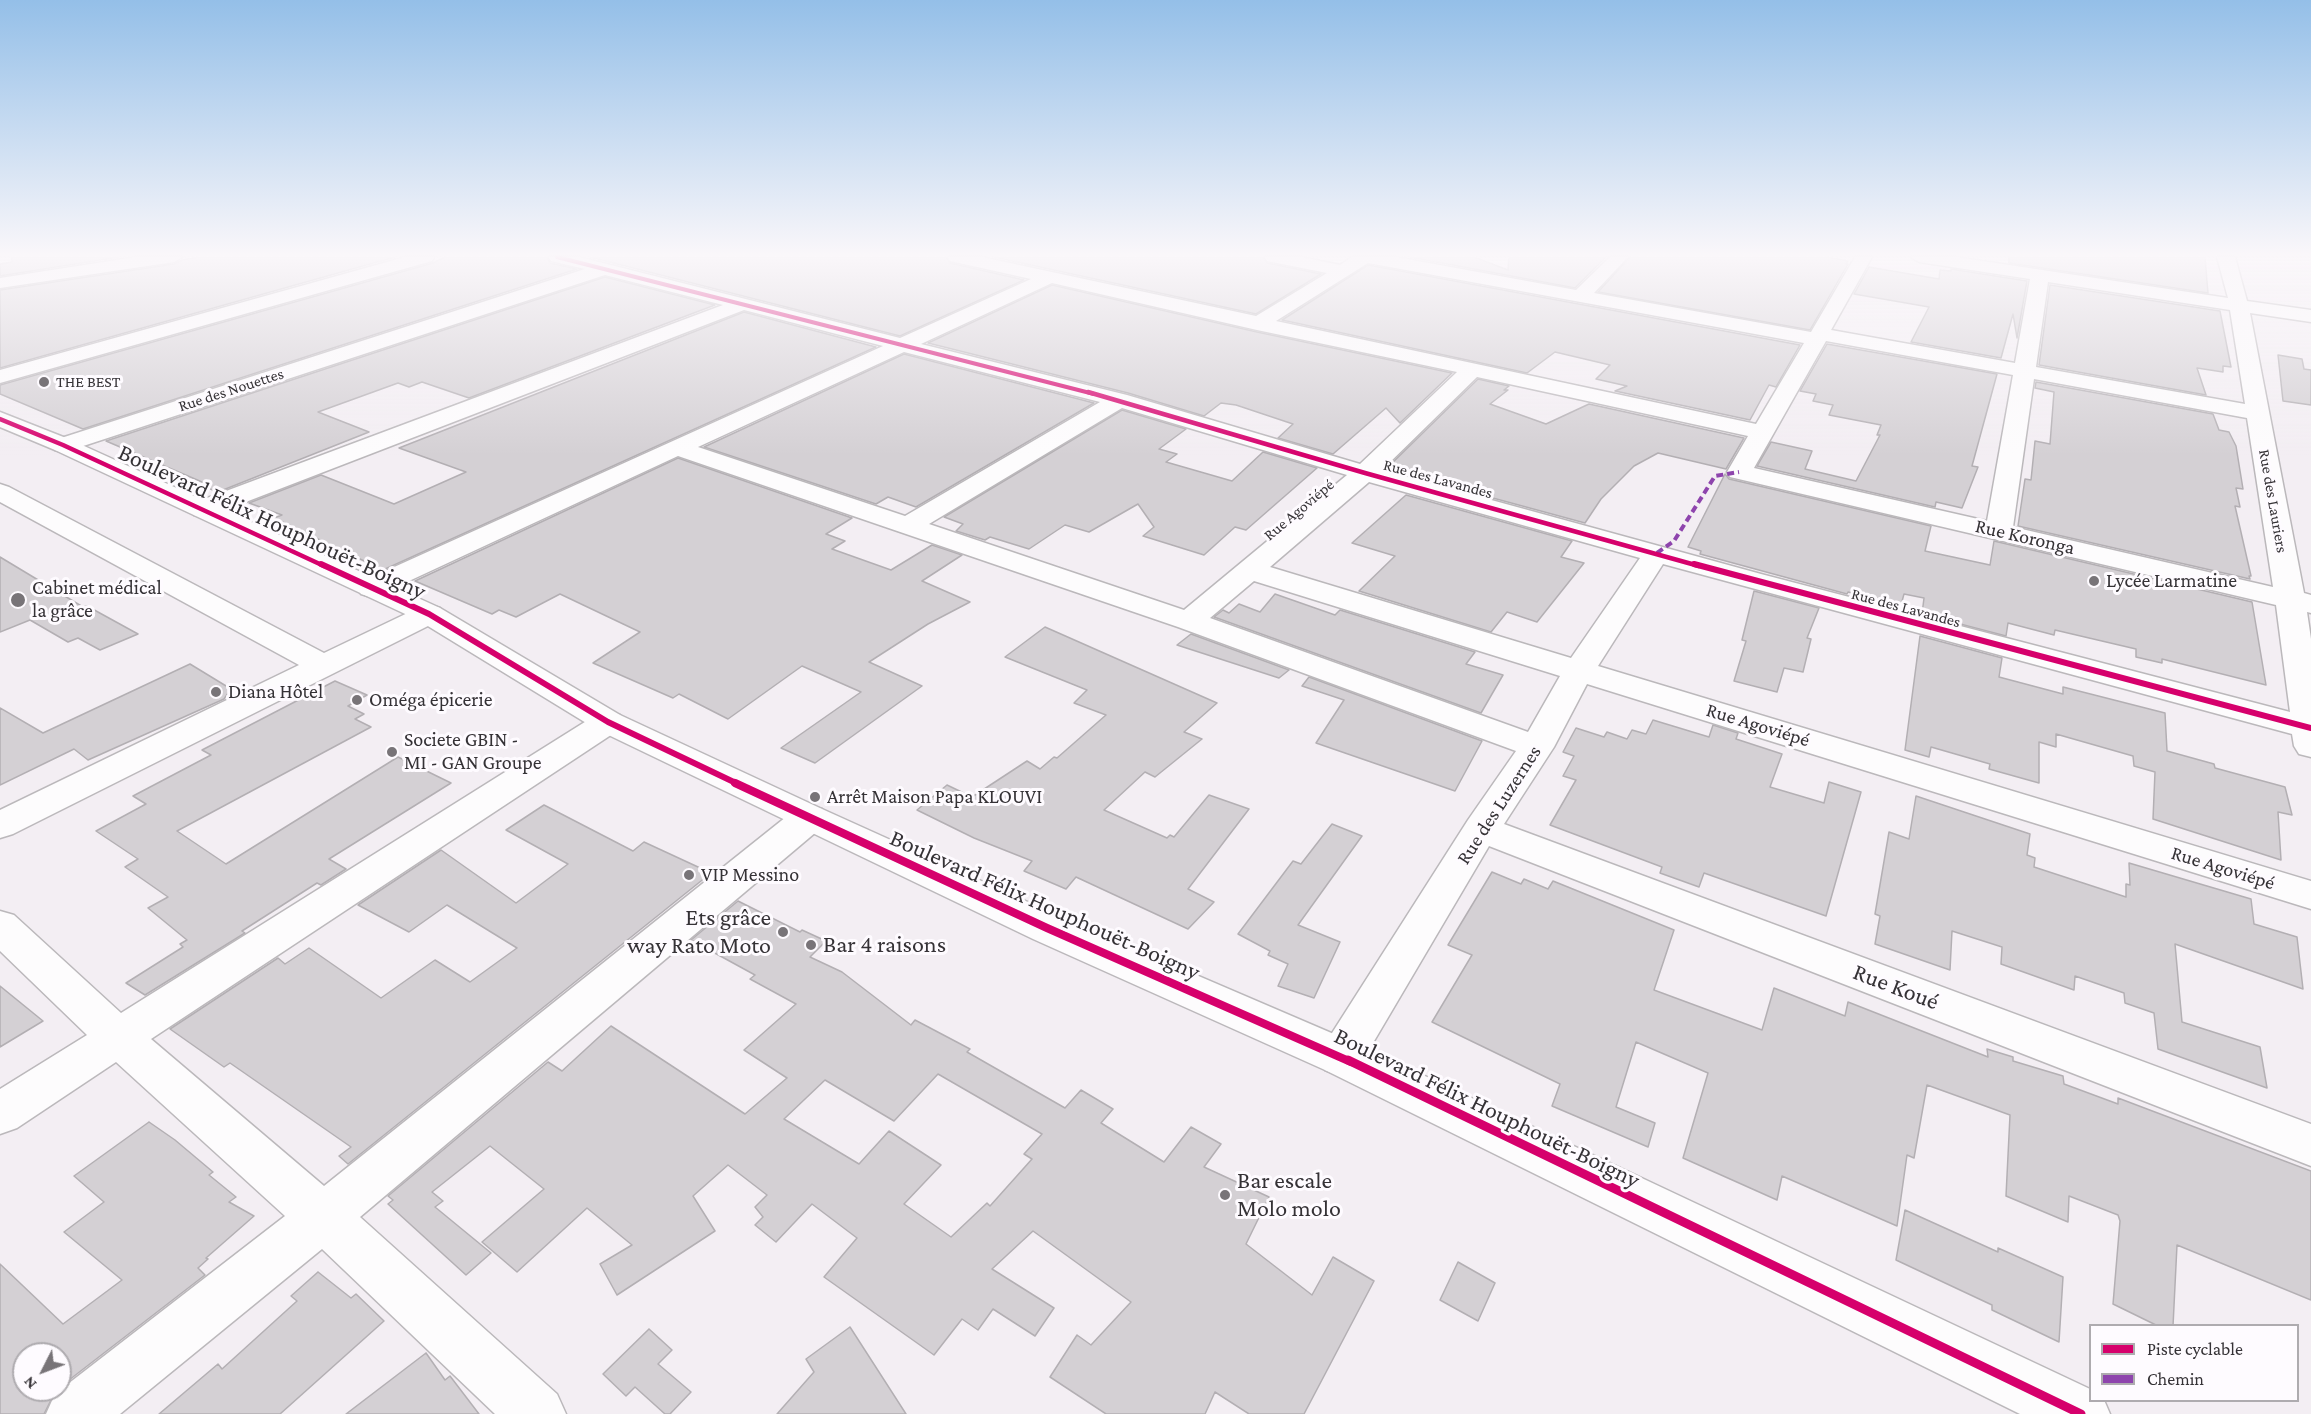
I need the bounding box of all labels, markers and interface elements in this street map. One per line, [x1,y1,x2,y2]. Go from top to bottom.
street label: Rue des Nouettes [176,364,286,416]
place label: THE BEST [56,372,120,392]
marker: THE BEST [37,375,51,389]
street label: Boulevard Félix Houphouët-Boigny [113,438,431,606]
street label: Rue des Lauriers [2254,448,2292,554]
street label: Rue des Lavandes [1381,455,1495,503]
street label: Rue Agoviépé [1260,475,1338,545]
street label: Rue Koronga [1973,514,2077,560]
place label: Lycée Larmatine [2106,569,2237,593]
marker: Lycée Larmatine [2087,574,2101,588]
place label: Cabinet médical la grâce [32,576,162,623]
street label: Rue des Lavandes [1849,584,1963,632]
marker: Cabinet médical la grâce [9,591,27,609]
place label: Diana Hôtel [228,680,323,704]
marker: Diana Hôtel [209,685,223,699]
place label: Oméga épicerie [369,688,492,712]
marker: Oméga épicerie [350,693,364,707]
street label: Rue Agoviépé [1703,698,1813,752]
place label: Societe GBIN - MI - GAN Groupe [404,728,542,775]
street label: Rue des Luzernes [1452,741,1546,869]
marker: Societe GBIN - MI - GAN Groupe [385,745,399,759]
place label: Arrêt Maison Papa KLOUVI [827,785,1042,809]
marker: Arrêt Maison Papa KLOUVI [808,790,822,804]
street label: Boulevard Félix Houphouët-Boigny [886,823,1204,987]
street label: Rue Agoviépé [2168,841,2278,895]
place label: VIP Messino [701,863,799,887]
marker: VIP Messino [682,868,696,882]
place label: Ets grâce way Rato Moto [627,904,771,960]
marker: Ets grâce way Rato Moto [776,925,790,939]
place label: Bar 4 raisons [823,931,946,959]
marker: Bar 4 raisons [804,938,818,952]
street label: Rue Koué [1849,958,1943,1016]
street label: Boulevard Félix Houphouët-Boigny [1330,1021,1644,1195]
place label: Bar escale Molo molo [1237,1167,1341,1223]
marker: Bar escale Molo molo [1218,1188,1232,1202]
legend [2089,1324,2299,1402]
text: Piste cyclable [2147,1339,2243,1359]
north arrow [12,1342,72,1402]
text: Chemin [2147,1369,2204,1389]
text: N [20,1373,40,1393]

